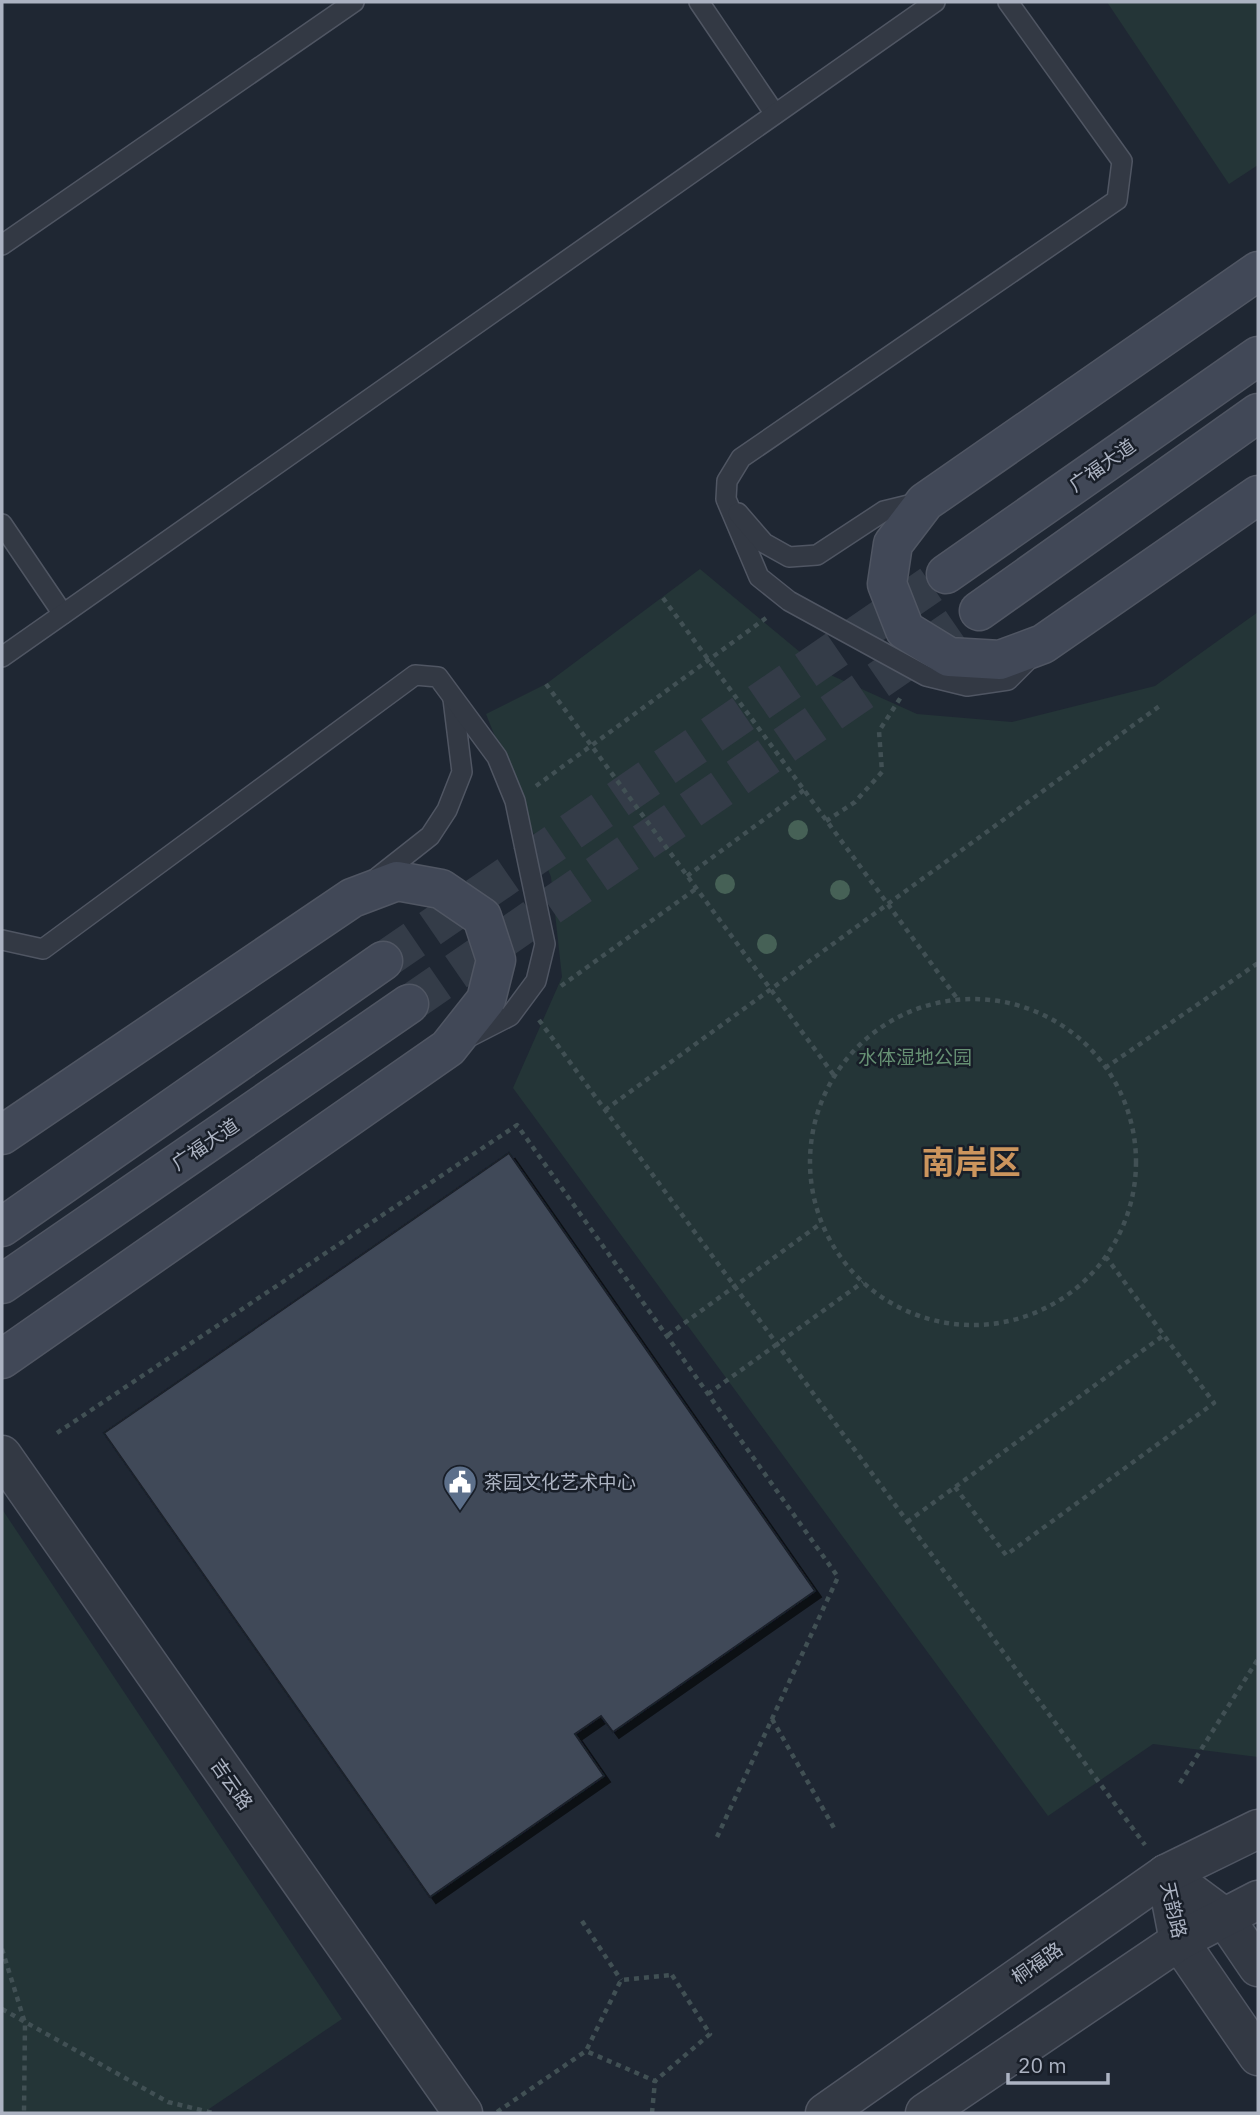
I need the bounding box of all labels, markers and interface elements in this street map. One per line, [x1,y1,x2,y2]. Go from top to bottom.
street label: 广福大道 [1064,433,1140,497]
park label: 水体湿地公园 [858,1045,972,1069]
street label: 广福大道 [167,1113,243,1175]
district label: 南岸区 [922,1140,1021,1183]
public building icon: 茶园文化艺术中心 [441,1463,479,1512]
place label: 茶园文化艺术中心 [484,1470,636,1494]
street label: 吉云路 [206,1754,258,1814]
street label: 天韵路 [1156,1880,1192,1940]
street label: 桐福路 [1007,1937,1067,1989]
scale bar [1008,2042,1108,2086]
text: 20 m [1018,2051,1067,2079]

